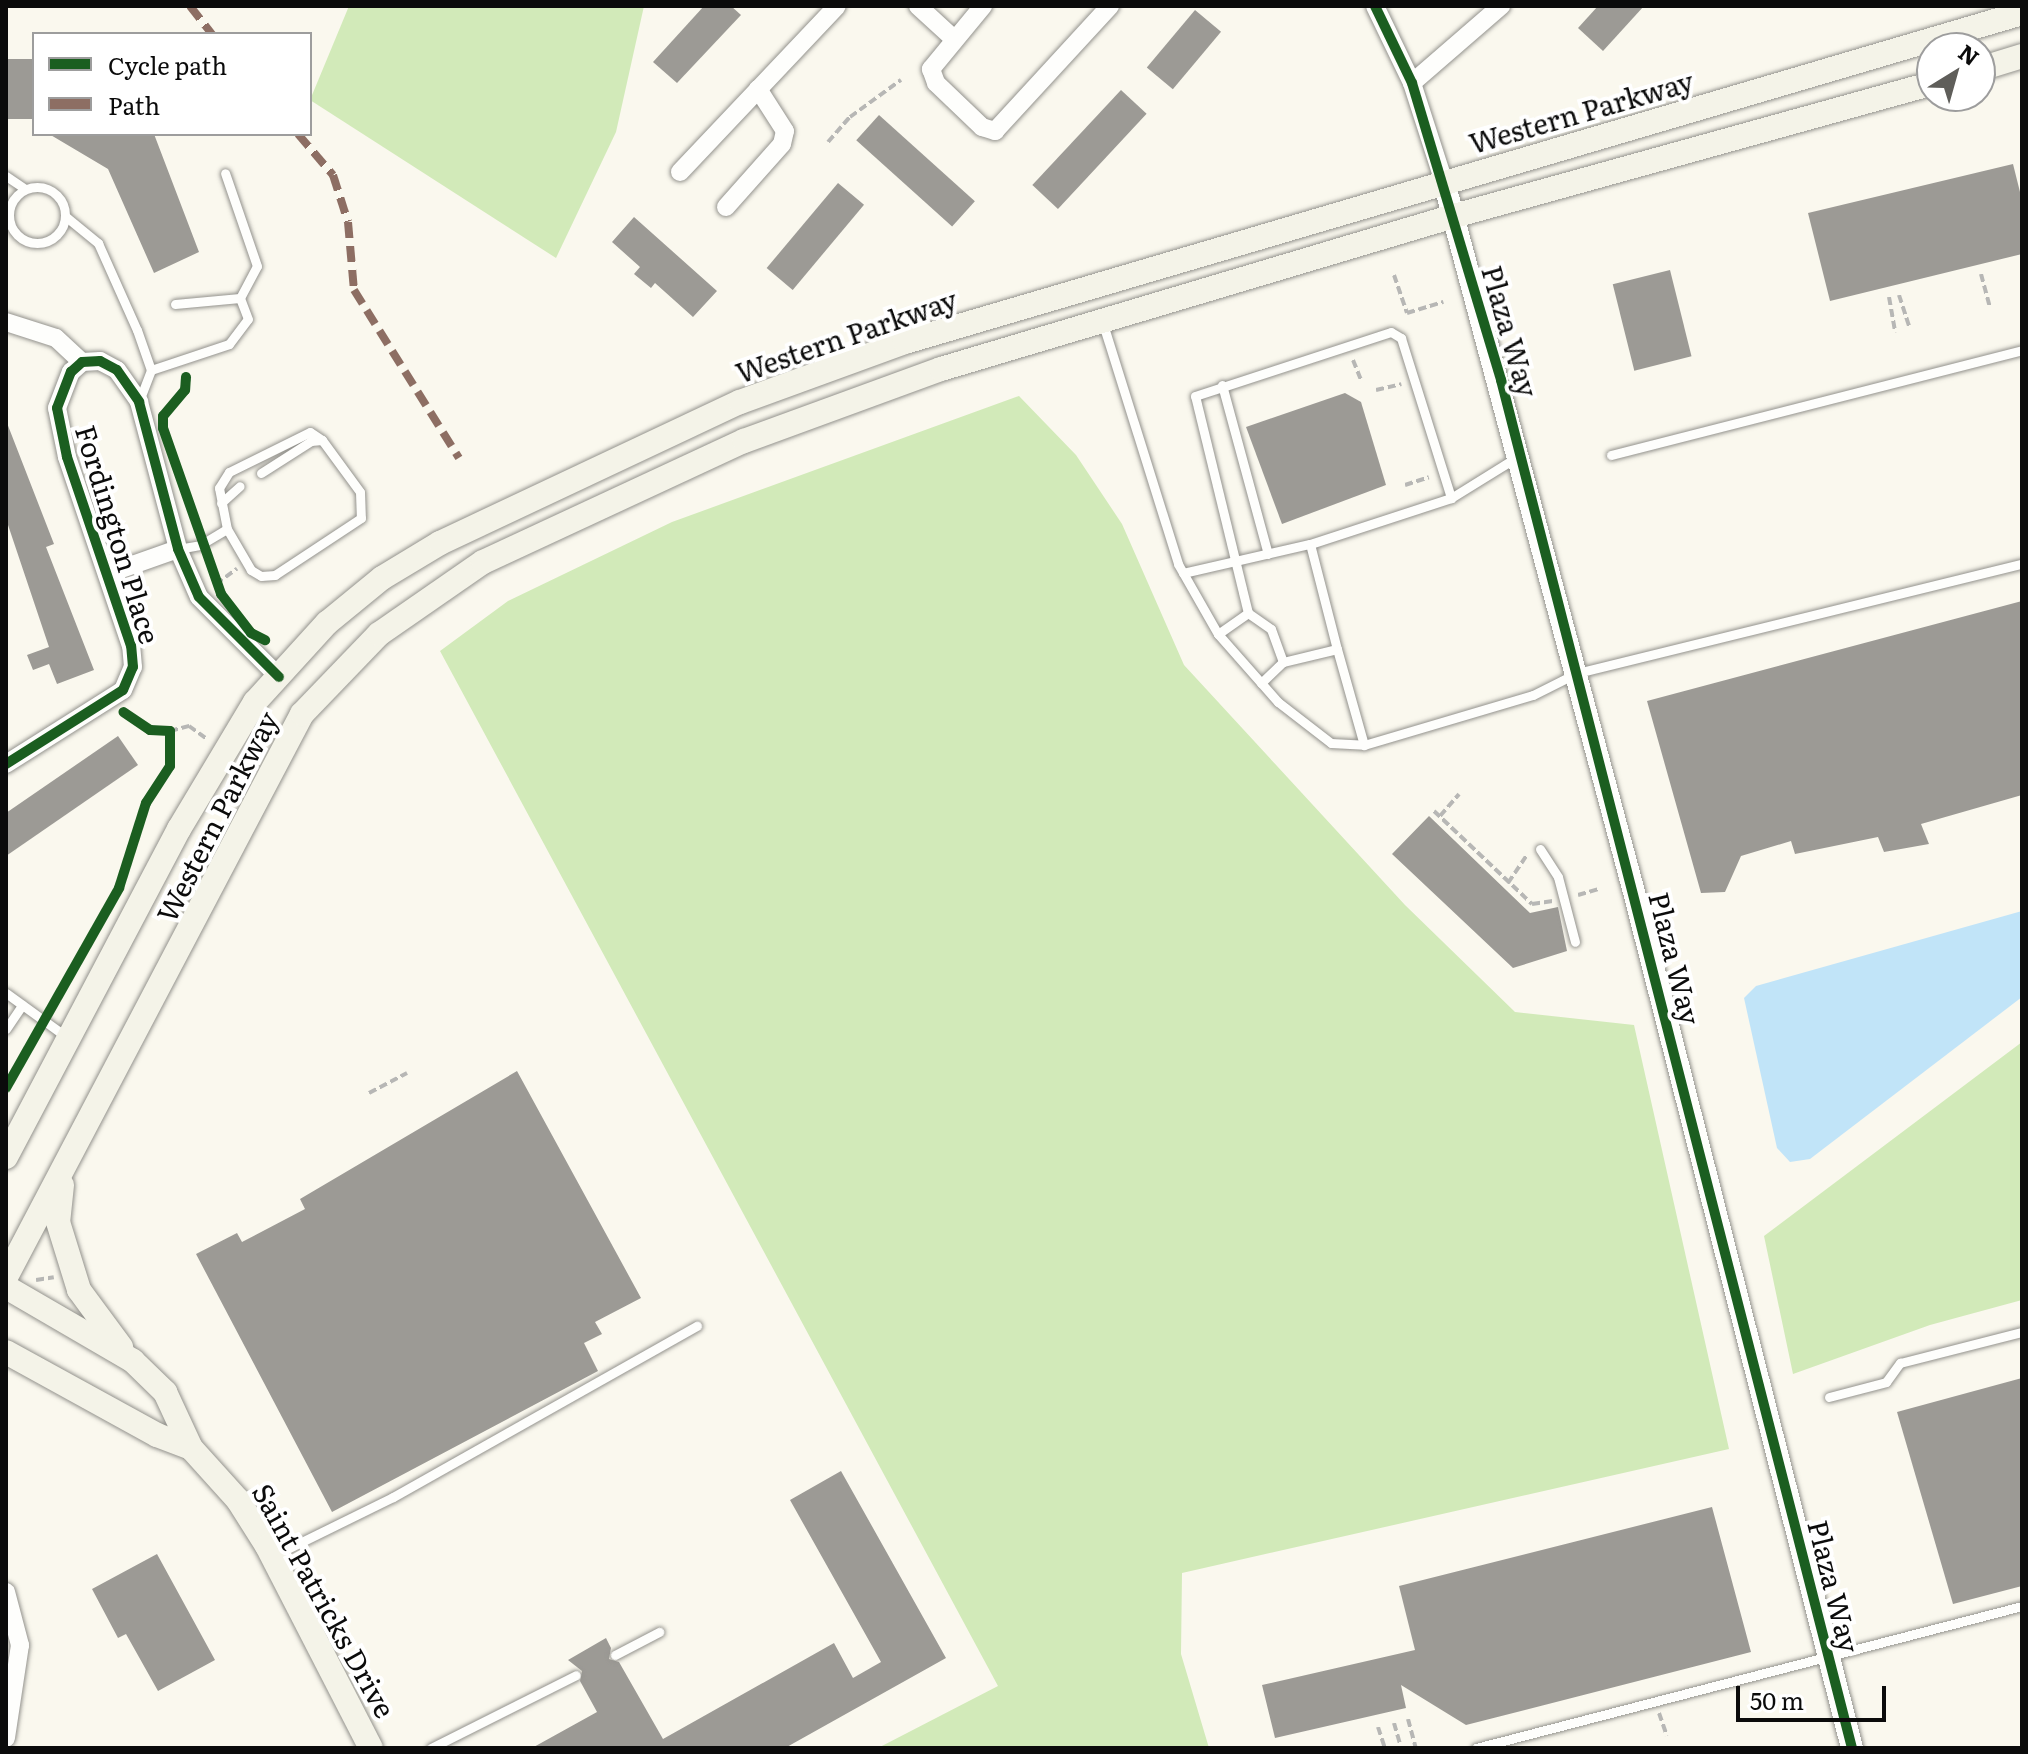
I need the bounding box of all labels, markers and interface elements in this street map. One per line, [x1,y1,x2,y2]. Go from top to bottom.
legend [32,32,312,136]
north arrow [1916,32,1996,112]
text: N [1952,35,1987,73]
text: Cycle path [108,47,227,82]
street label: Western Parkway [1465,63,1697,159]
text: Path [108,87,160,122]
street label: Plaza Way [1476,261,1546,401]
street label: Western Parkway [731,281,961,389]
street label: Fordington Place [70,421,168,647]
street label: Western Parkway [148,705,284,927]
street label: Plaza Way [1643,888,1709,1028]
street label: Saint Patricks Drive [247,1477,403,1723]
street label: Plaza Way [1802,1516,1868,1656]
scale bar [1740,1670,1890,1720]
text: 50 m [1750,1682,1804,1717]

